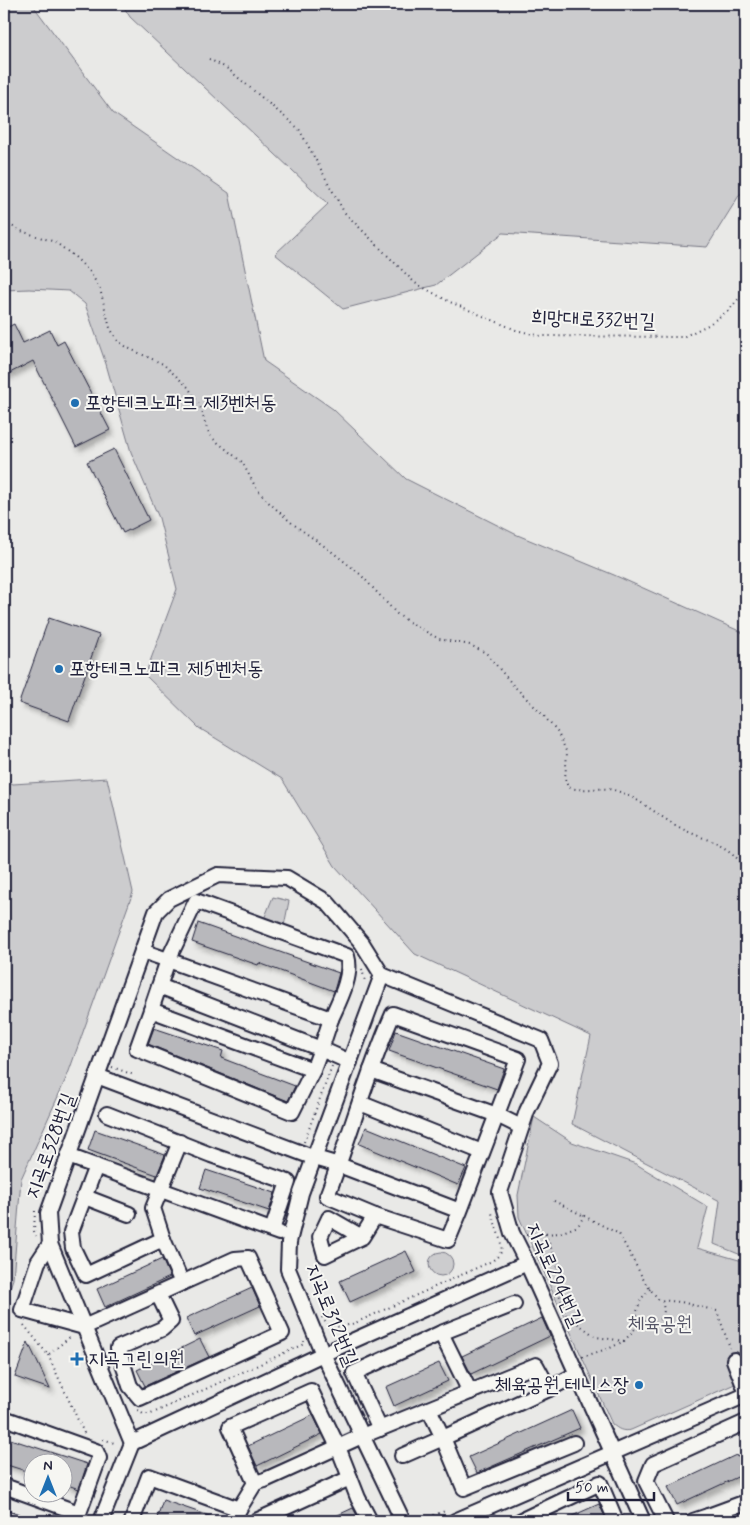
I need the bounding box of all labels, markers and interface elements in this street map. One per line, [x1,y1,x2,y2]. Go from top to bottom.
street label: 희망대로332번길 [530,304,656,336]
place label: 포항테크노파크 제3벤처동 [85,390,276,417]
marker: 포항테크노파크 제3벤처동 [69,397,81,409]
place label: 포항테크노파크 제5벤처동 [69,656,263,683]
marker: 포항테크노파크 제5벤처동 [53,663,65,675]
street label: 지곡로328번길 [19,1089,83,1203]
street label: 지곡로294번길 [519,1218,589,1332]
street label: 지곡로312번길 [298,1260,364,1370]
park label: 체육공원 [628,1311,692,1338]
place label: 지곡그린의원 [88,1346,185,1373]
marker: 지곡그린의원 [70,1352,84,1366]
place label: 체육공원 테니스장 [495,1372,629,1399]
marker: 체육공원 테니스장 [633,1379,645,1391]
north arrow [22,1452,72,1502]
text: N [43,1457,53,1475]
scale bar [568,1470,654,1502]
text: 50 m [575,1478,609,1498]

